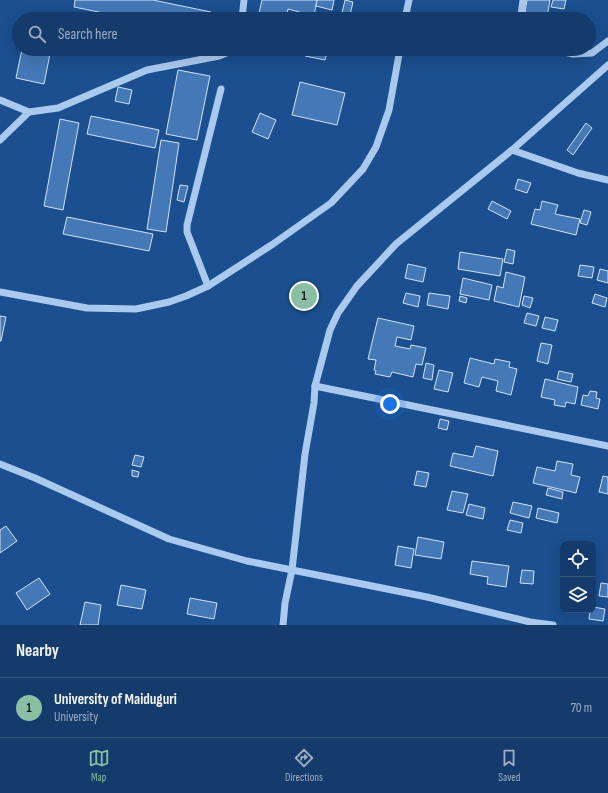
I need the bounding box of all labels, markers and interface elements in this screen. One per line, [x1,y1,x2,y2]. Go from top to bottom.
search box [12,12,596,56]
icon: search [26,23,48,45]
text: Search here [58,25,118,44]
pin: 1 [291,281,317,311]
your location [380,394,400,414]
map controls [560,541,596,613]
button: locate [560,541,596,577]
button: layers [560,577,596,613]
text: Nearby [16,641,59,661]
text: University of Maiduguri [54,690,177,709]
text: 1 [26,700,32,716]
text: 70 m [571,700,592,716]
text: University [54,709,98,725]
tab: Map [88,747,110,784]
tab: Directions [285,747,323,784]
tab: Saved [498,747,520,784]

